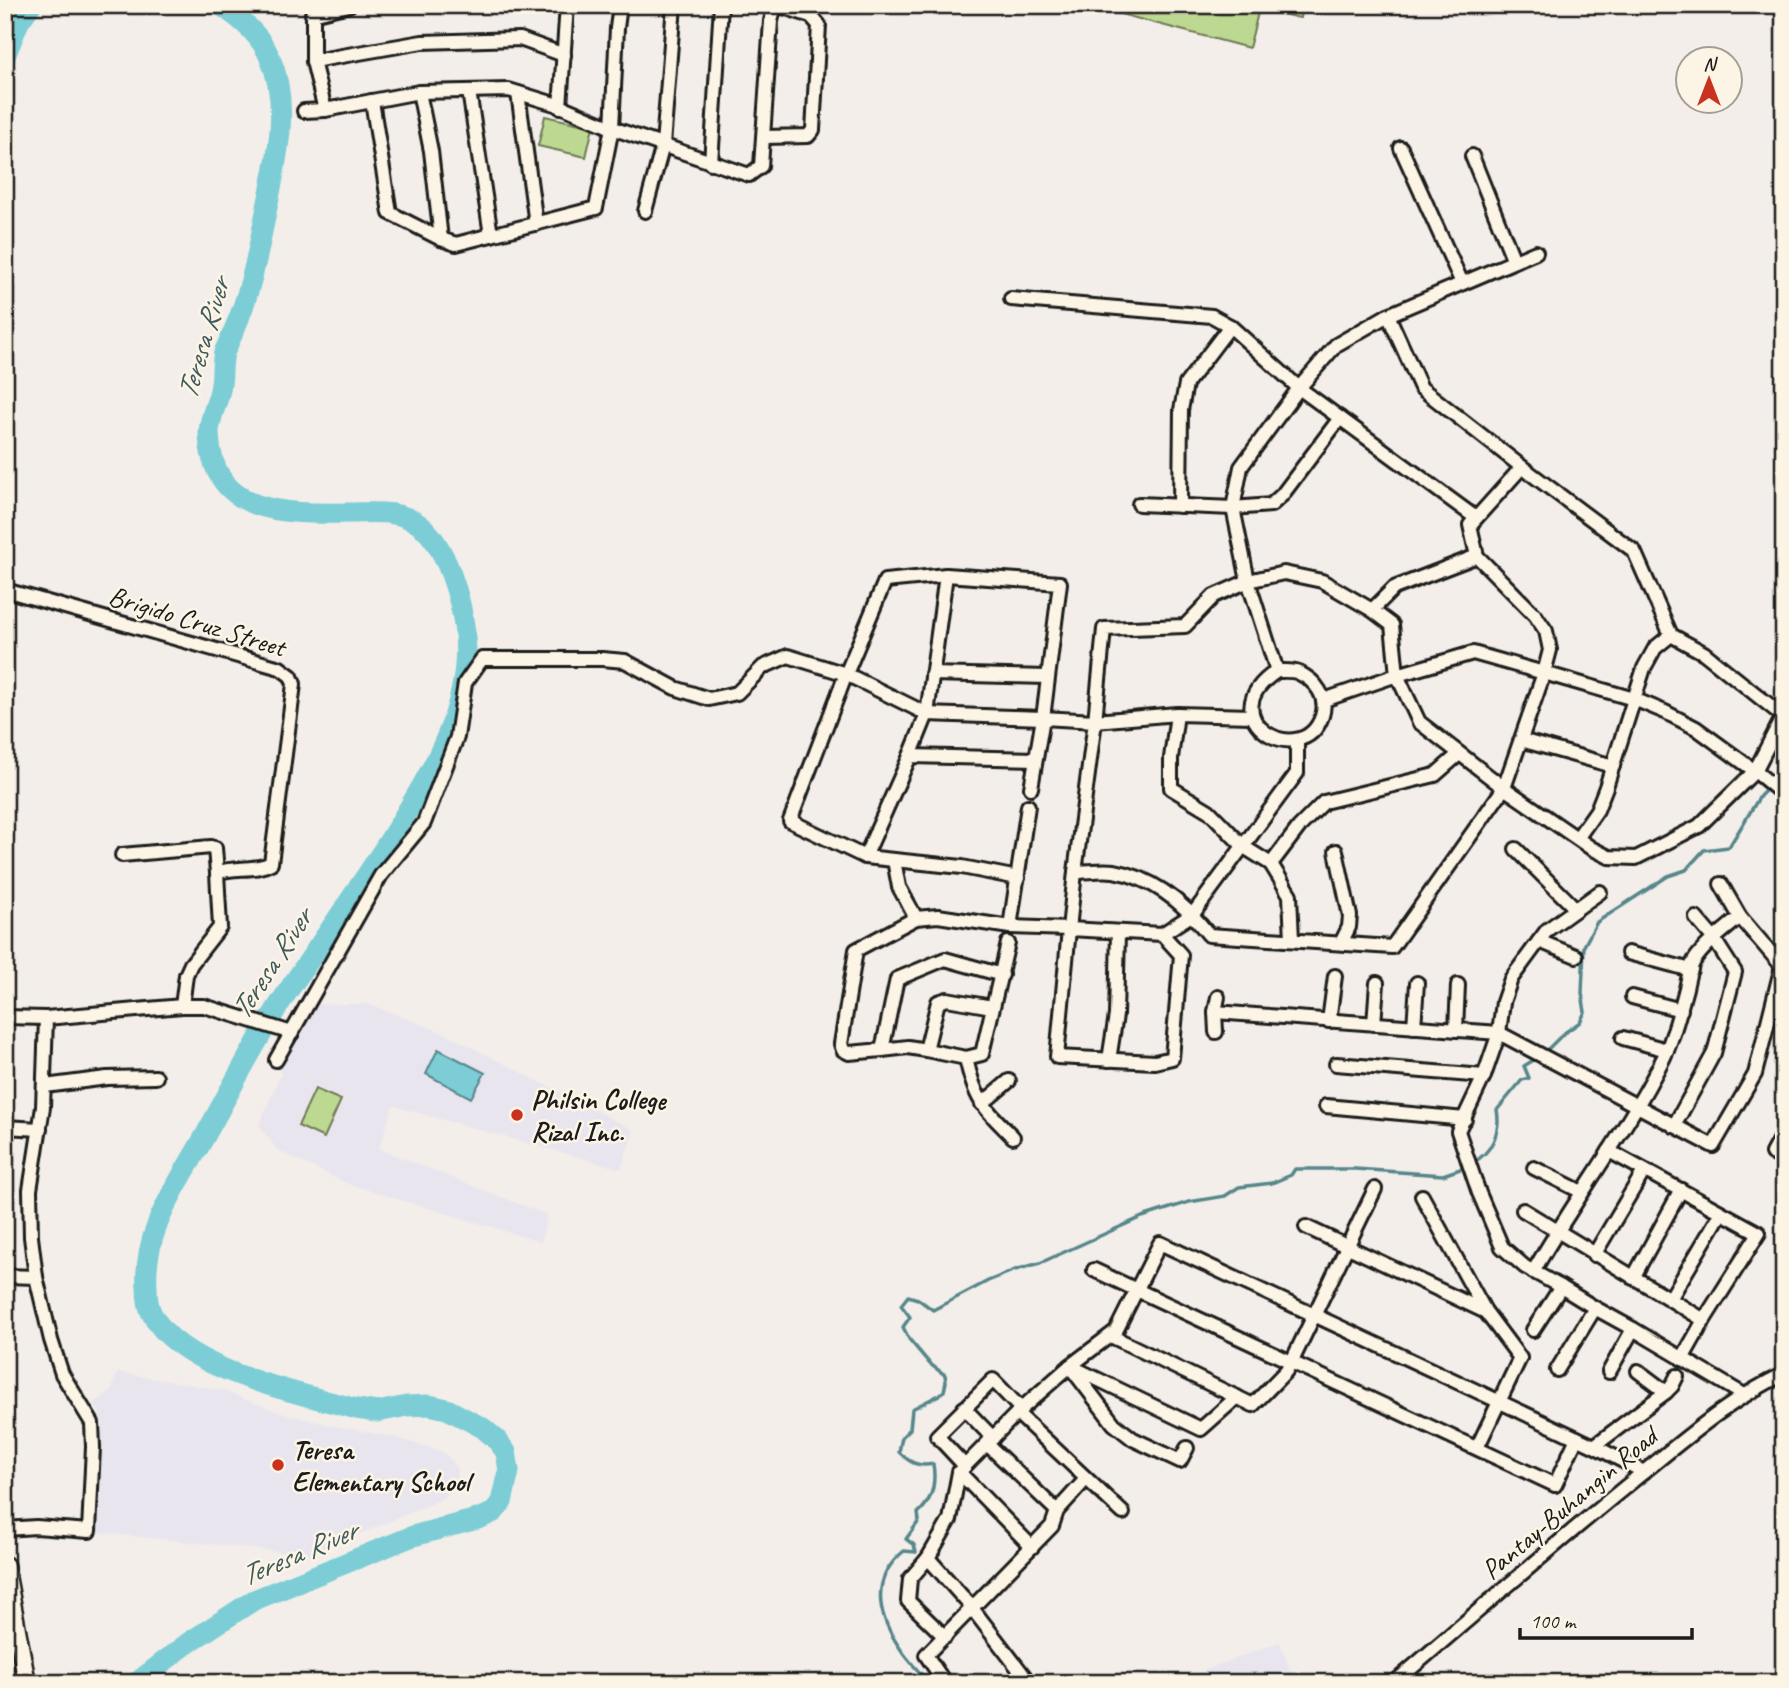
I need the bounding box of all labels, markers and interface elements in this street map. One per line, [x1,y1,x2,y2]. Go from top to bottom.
north arrow [1674,46,1744,116]
text: N [1703,52,1718,76]
water label: Teresa River [168,269,240,404]
street label: Brigido Cruz Street [105,578,292,665]
water label: Teresa River [221,898,323,1026]
place label: Philsin College Rizal Inc. [531,1082,668,1149]
marker: Philsin College Rizal Inc. [509,1107,525,1123]
street label: Pantay-Buhangin Road [1474,1417,1667,1587]
place label: Teresa Elementary School [292,1432,475,1499]
marker: Teresa Elementary School [270,1457,286,1473]
water label: Teresa River [234,1509,367,1595]
scale bar [1520,1597,1691,1641]
text: 100 m [1530,1608,1577,1634]

